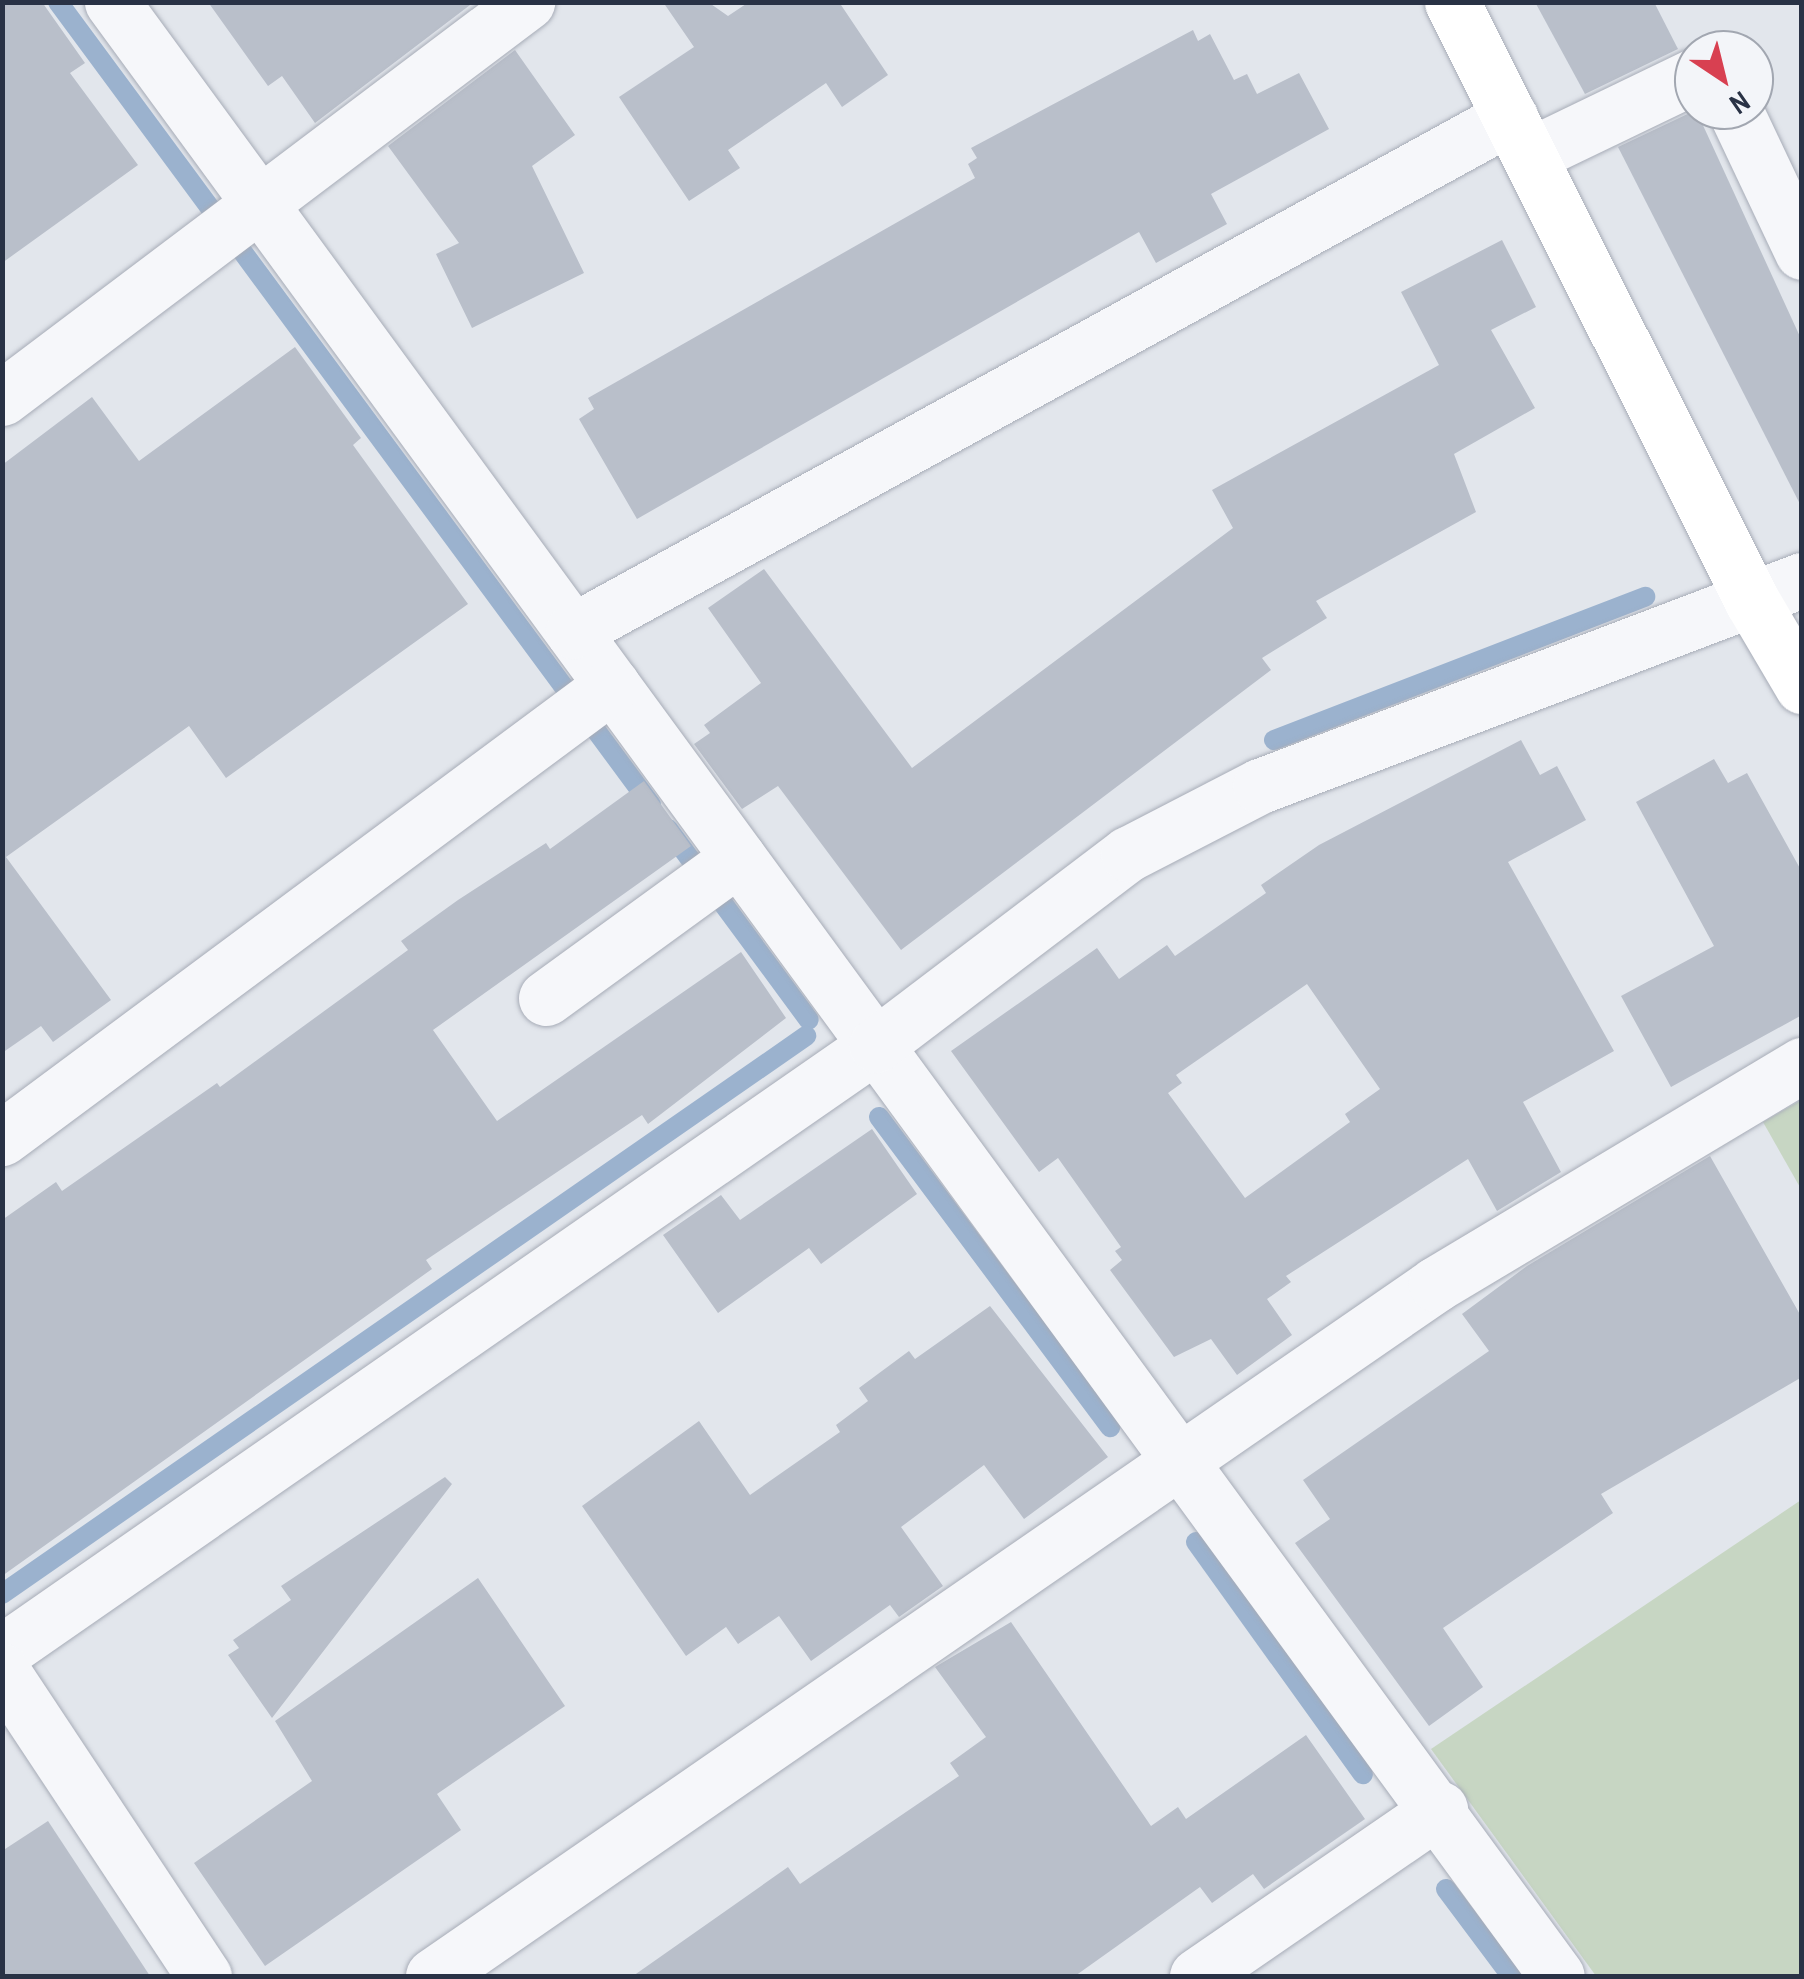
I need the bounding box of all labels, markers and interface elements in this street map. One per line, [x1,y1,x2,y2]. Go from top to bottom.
north arrow [1674,30,1774,130]
text: N [1722,83,1758,123]

